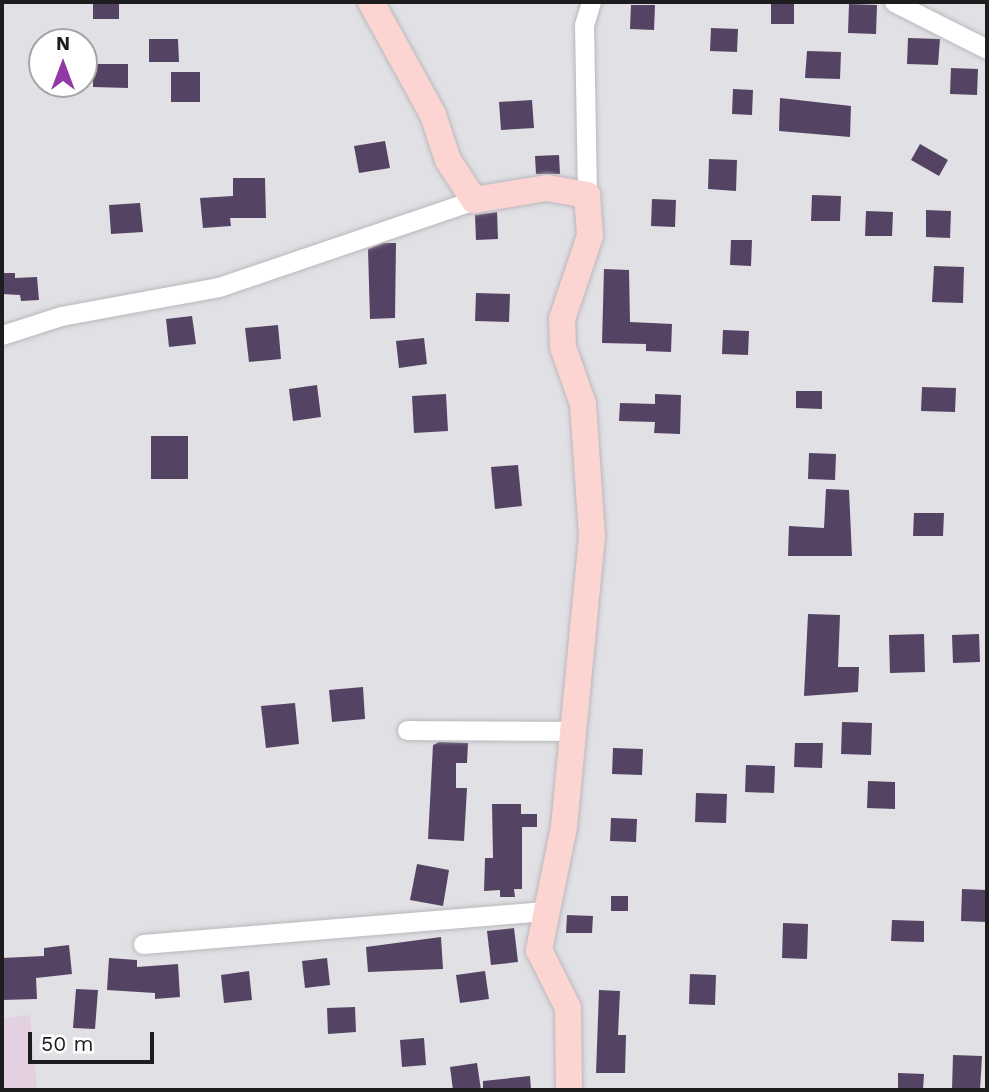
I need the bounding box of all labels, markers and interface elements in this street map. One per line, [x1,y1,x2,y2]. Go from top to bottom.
north arrow [28,28,98,98]
text: N [56,32,70,55]
scale bar [32,1018,158,1062]
text: 50 m [41,1031,93,1056]

